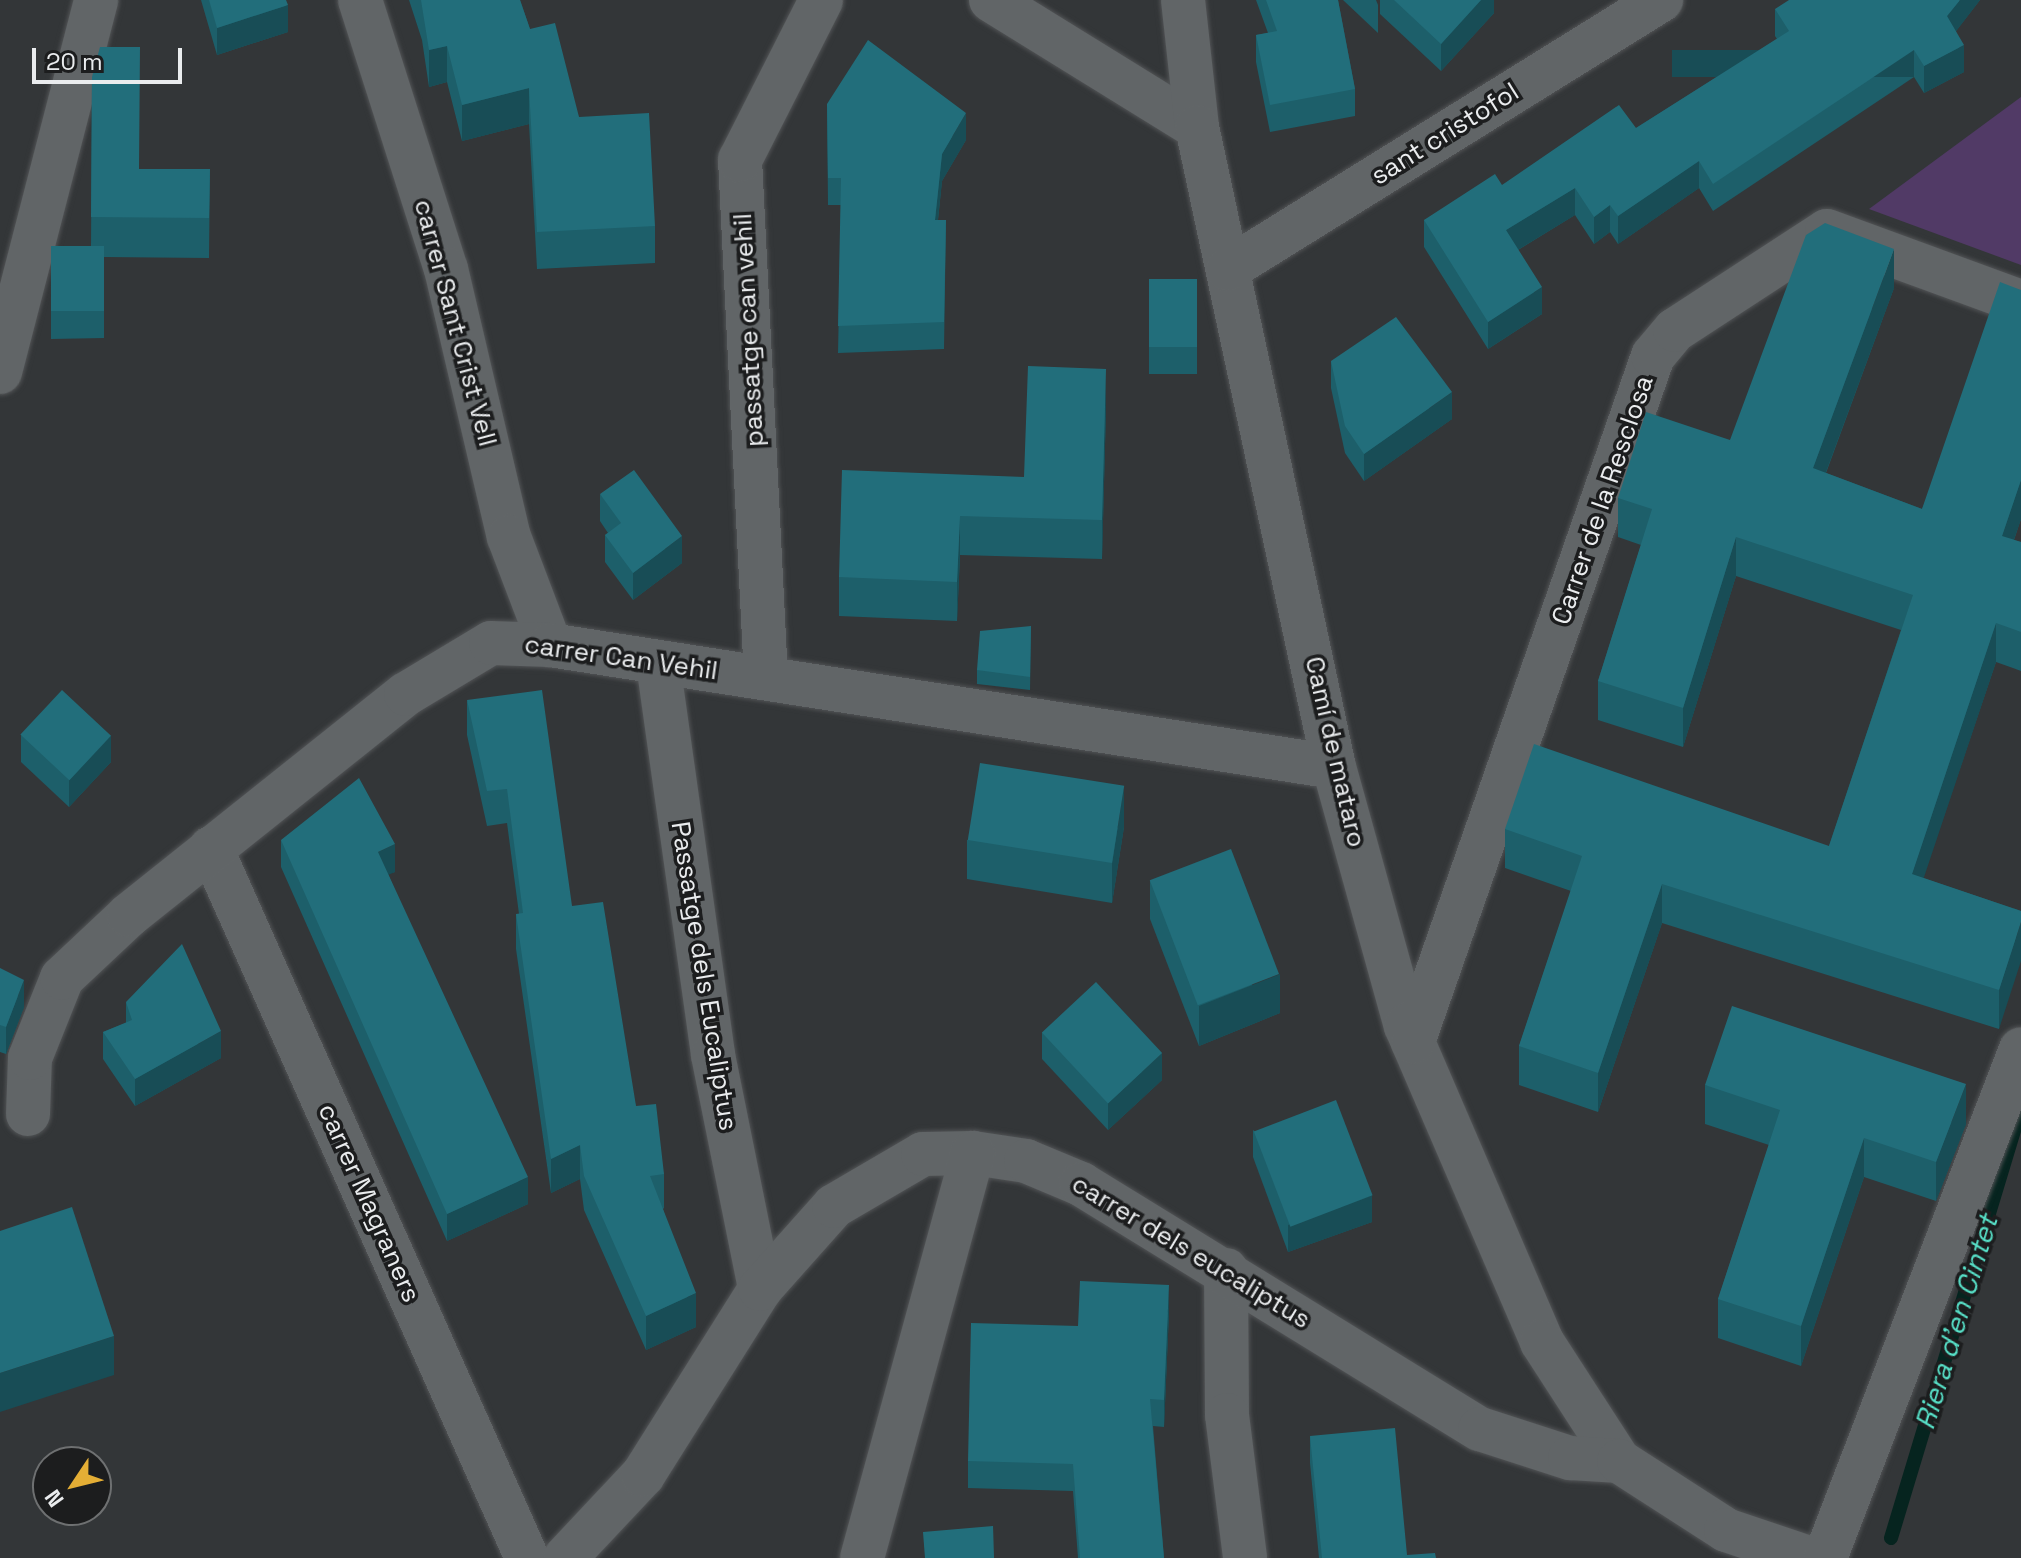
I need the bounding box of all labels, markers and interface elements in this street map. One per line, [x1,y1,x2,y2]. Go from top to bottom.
scale bar [36,32,186,82]
text: 20 m [46,46,103,77]
street label: sant cristofol [1365,76,1525,192]
street label: carrer Sant Crist Vell [407,196,503,450]
street label: passatge can vehil [727,212,771,448]
street label: Carrer de la Resclosa [1546,371,1660,629]
street label: carrer Can Vehil [522,629,720,687]
street label: Camí de mataro [1298,654,1372,850]
street label: Passatge dels Eucaliptus [664,819,744,1133]
street label: carrer Magraners [311,1099,427,1307]
street label: carrer dels eucaliptus [1066,1168,1316,1336]
water label: Riera d'en Cintet [1907,1211,2005,1433]
north arrow [32,1446,112,1526]
text: N [38,1485,70,1513]

